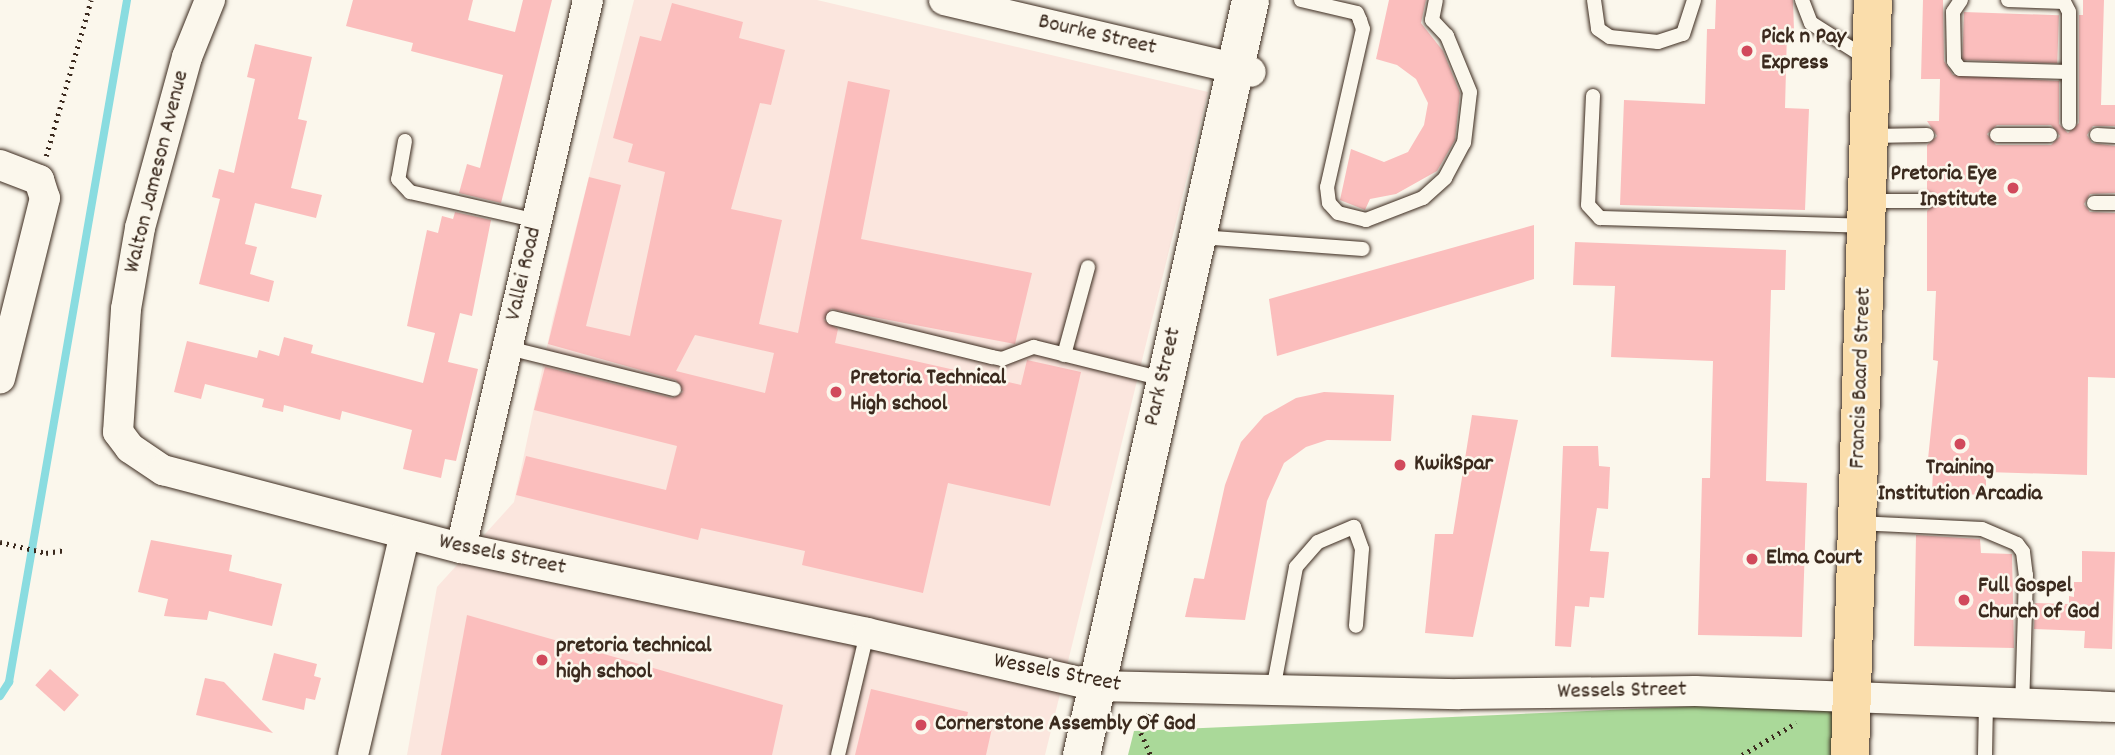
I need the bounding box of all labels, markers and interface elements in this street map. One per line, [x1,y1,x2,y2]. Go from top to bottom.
street label: Bourke Street [1035,9,1159,63]
place label: Pick n Pay Express [1761,24,1846,78]
marker: Pick n Pay Express [1739,43,1755,59]
street label: Walton Jameson Avenue [119,68,197,276]
place label: Pretoria Eye Institute [1891,161,1997,215]
marker: Pretoria Eye Institute [2003,178,2023,198]
street label: Vallei Road [501,224,549,324]
street label: Francis Baard Street [1845,287,1879,469]
street label: Park Street [1139,325,1189,429]
place label: Pretoria Technical High school [850,365,1006,419]
marker: Pretoria Technical High school [828,384,844,400]
marker: Training Institution Arcadia [1952,436,1968,452]
place label: KwikSpar [1414,451,1493,479]
place label: Training Institution Arcadia [1878,455,2042,509]
marker: KwikSpar [1392,457,1408,473]
street label: Wessels Street [436,529,568,583]
place label: Elma Court [1766,545,1862,573]
marker: Elma Court [1744,551,1760,567]
place label: Full Gospel Church of God [1978,573,2100,627]
marker: Full Gospel Church of God [1956,592,1972,608]
place label: pretoria technical high school [556,633,712,687]
street label: Wessels Street [991,648,1123,700]
marker: pretoria technical high school [534,652,550,668]
street label: Wessels Street [1557,677,1687,707]
place label: Cornerstone Assembly Of God [935,711,1196,739]
marker: Cornerstone Assembly Of God [913,717,929,733]

